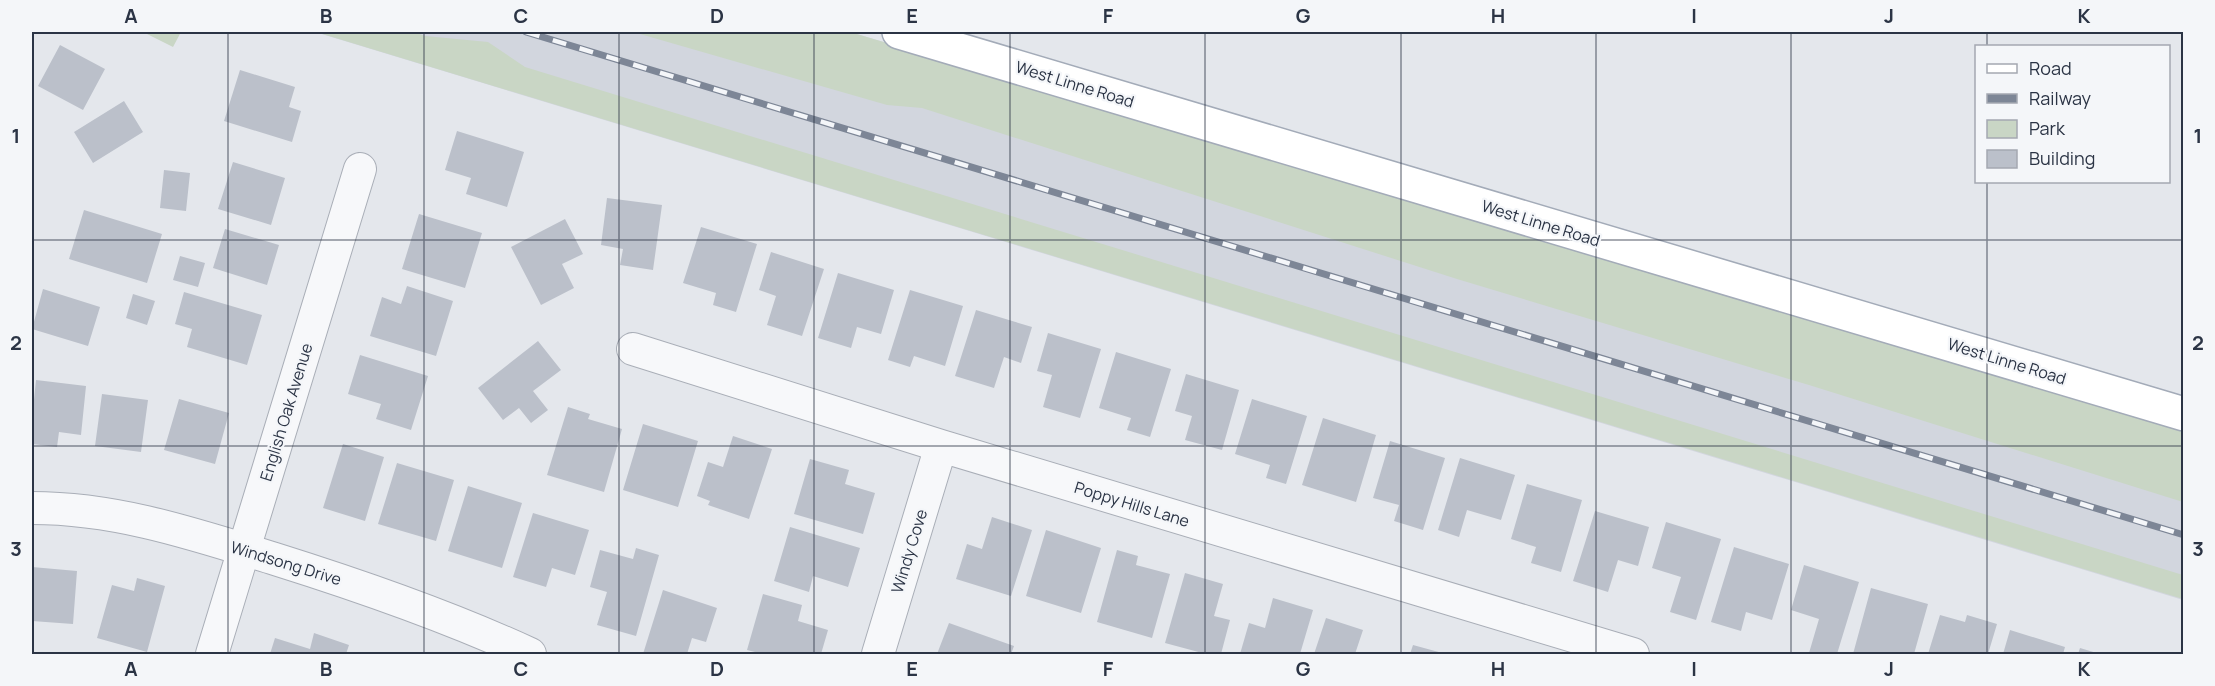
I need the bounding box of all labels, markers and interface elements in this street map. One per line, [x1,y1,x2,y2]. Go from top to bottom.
text: A [124,2,138,29]
text: B [320,2,333,29]
text: C [514,2,528,29]
text: D [710,2,724,29]
text: E [906,2,918,29]
text: F [1103,2,1114,29]
text: G [1296,2,1311,29]
text: H [1491,2,1505,29]
text: I [1691,2,1697,29]
text: J [1884,2,1894,29]
text: K [2078,2,2091,29]
legend [1975,45,2170,183]
street label: West Linne Road [1013,56,1137,112]
text: Road [2029,56,2072,80]
text: Railway [2029,86,2091,110]
text: Park [2029,116,2066,140]
text: 1 [12,122,20,149]
text: 1 [2194,122,2202,149]
text: Building [2029,146,2095,170]
street label: West Linne Road [1479,195,1603,251]
text: 2 [10,329,22,356]
text: 2 [2192,329,2204,356]
street label: West Linne Road [1945,333,2069,389]
street label: English Oak Avenue [255,340,317,484]
street label: Poppy Hills Lane [1072,476,1192,532]
street label: Windy Cove [886,506,932,596]
text: 3 [10,535,22,562]
text: 3 [2192,535,2204,562]
street label: Windsong Drive [228,536,344,590]
text: A [124,655,138,682]
text: B [320,655,333,682]
text: C [514,655,528,682]
text: D [710,655,724,682]
text: E [906,655,918,682]
text: F [1103,655,1114,682]
text: G [1296,655,1311,682]
text: H [1491,655,1505,682]
text: I [1691,655,1697,682]
text: J [1884,655,1894,682]
text: K [2078,655,2091,682]

